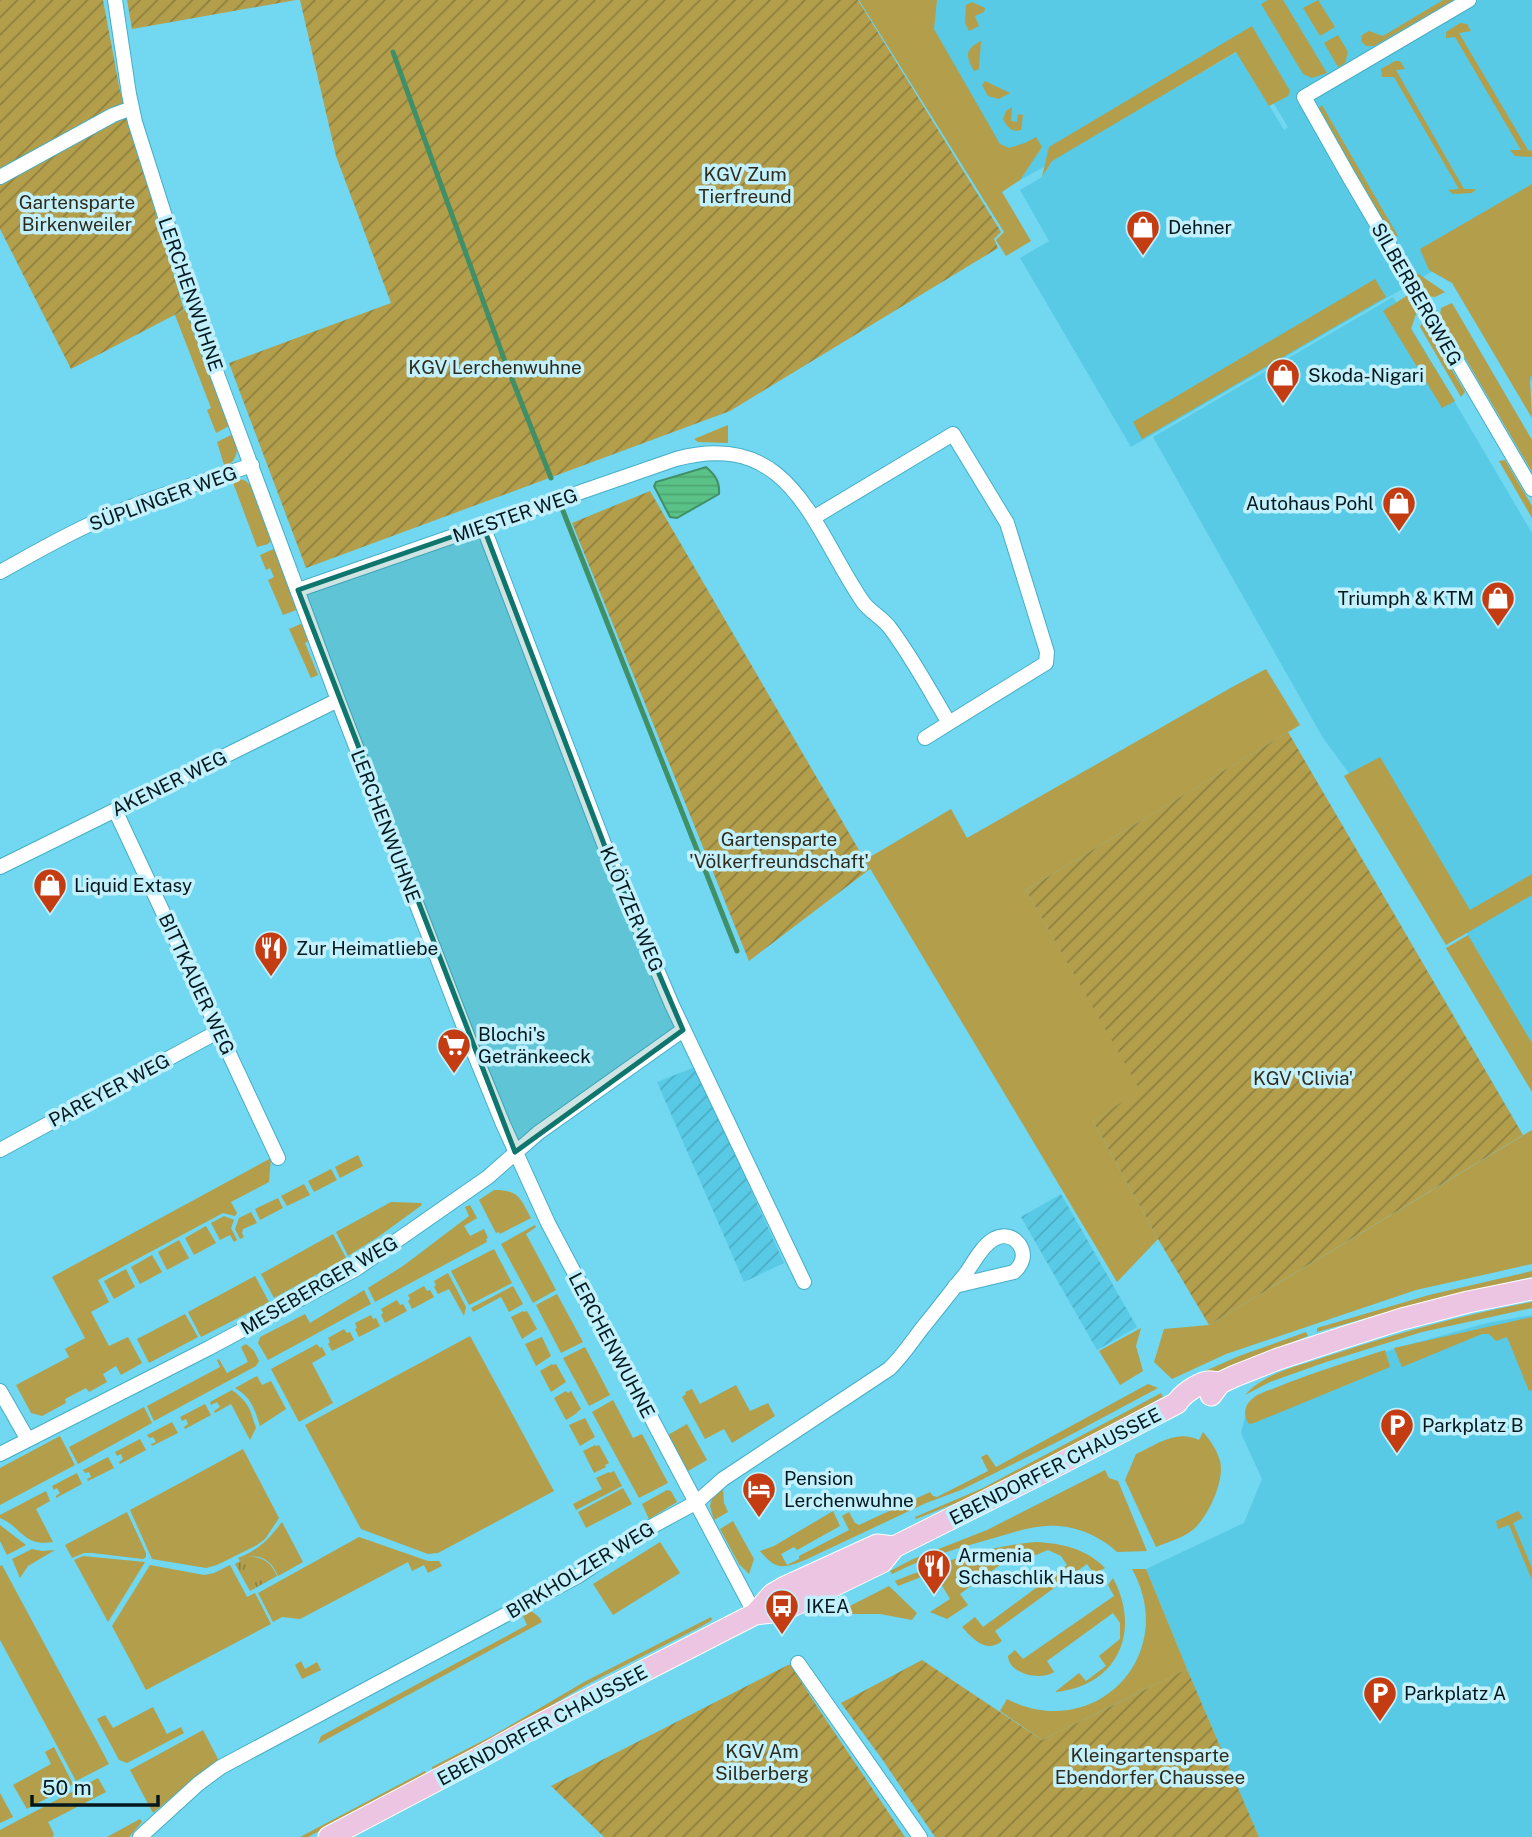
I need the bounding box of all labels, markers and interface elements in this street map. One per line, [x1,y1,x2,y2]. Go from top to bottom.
park label: KGV Zum Tierfreund [698,163,792,207]
park label: Gartensparte Birkenweiler [19,191,135,235]
shop icon: Dehner [1124,208,1162,257]
street label: LERCHENWUHNE [154,214,228,374]
place label: Dehner [1168,216,1232,238]
street label: SILBERBERGWEG [1367,219,1467,369]
park label: KGV Lerchenwuhne [408,356,582,378]
shop icon: Skoda-Nigari [1264,356,1302,405]
place label: Skoda-Nigari [1308,364,1424,386]
street label: SÜPLINGER WEG [86,461,240,535]
street label: MIESTER WEG [450,483,580,547]
shop icon: Autohaus Pohl [1380,484,1418,533]
place label: Autohaus Pohl [1246,492,1374,514]
shop icon: Triumph & KTM [1479,579,1517,628]
place label: Triumph & KTM [1338,587,1474,609]
street label: AKENER WEG [108,746,230,820]
street label: LERCHENWUHNE [347,747,425,905]
park label: Gartensparte 'Völkerfreundschaft' [689,828,869,872]
street label: KLÖTZER WEG [596,843,668,975]
shop icon: Liquid Extasy [31,866,69,915]
place label: Liquid Extasy [74,874,192,896]
street label: BITTKAUER WEG [155,910,239,1058]
restaurant icon: Zur Heimatliebe [252,929,290,978]
place label: Zur Heimatliebe [296,937,438,959]
place label: Blochi's Getränkeeck [478,1023,591,1067]
supermarket icon: Blochi's Getränkeeck [435,1026,473,1075]
street label: PAREYER WEG [45,1049,173,1131]
park label: KGV 'Clivia' [1253,1067,1353,1089]
street label: MESEBERGER WEG [237,1231,401,1339]
street label: LERCHENWUHNE [564,1269,660,1421]
street label: EBENDORFER CHAUSSEE [945,1403,1165,1529]
parking icon: Parkplatz B [1378,1406,1416,1455]
place label: Parkplatz B [1422,1414,1523,1436]
place label: Pension Lerchenwuhne [784,1467,914,1511]
hotel icon: Pension Lerchenwuhne [740,1470,778,1519]
street label: BIRKHOLZER WEG [502,1517,658,1623]
place label: Armenia Schaschlik Haus [958,1544,1104,1588]
restaurant icon: Armenia Schaschlik Haus [915,1547,953,1596]
bus stop icon: IKEA [763,1587,801,1636]
place label: IKEA [806,1595,850,1617]
street label: EBENDORFER CHAUSSEE [433,1660,651,1790]
parking icon: Parkplatz A [1361,1674,1399,1723]
place label: Parkplatz A [1404,1682,1506,1704]
park label: KGV Am Silberberg [715,1740,809,1784]
park label: Kleingartensparte Ebendorfer Chaussee [1055,1744,1245,1788]
scale bar [32,1764,158,1808]
text: 50 m [42,1775,92,1800]

